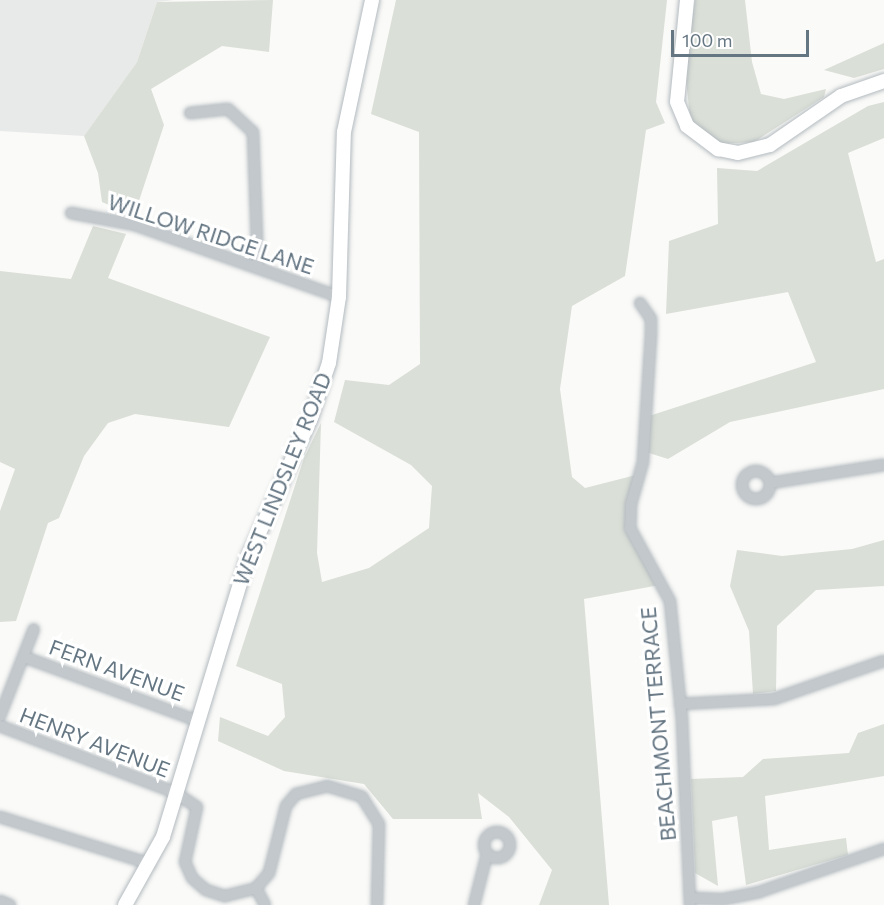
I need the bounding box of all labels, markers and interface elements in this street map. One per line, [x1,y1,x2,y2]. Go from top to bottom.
scale bar [674,18,812,56]
text: 100 m [682,29,732,51]
street label: WILLOW RIDGE LANE [105,189,317,279]
street label: WEST LINDSLEY ROAD [228,369,336,589]
street label: BEACHMONT TERRACE [635,606,681,842]
street label: FERN AVENUE [46,634,188,706]
street label: HENRY AVENUE [16,702,174,782]

